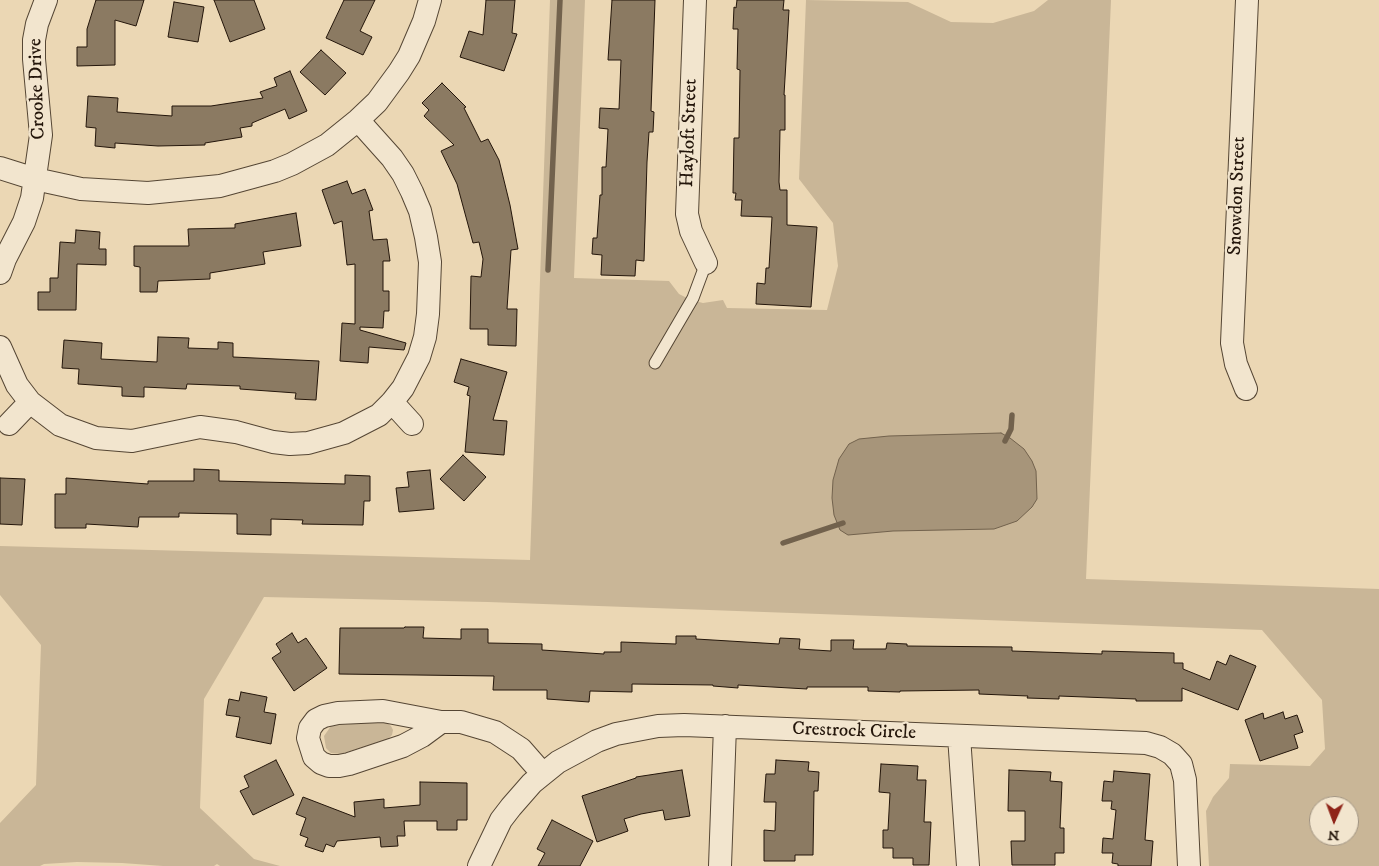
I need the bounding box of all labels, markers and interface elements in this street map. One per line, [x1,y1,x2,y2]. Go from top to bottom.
street label: Crooke Drive [25,38,51,140]
street label: Hayloft Street [677,78,703,188]
street label: Snowdon Street [1225,136,1251,256]
street label: Crestrock Circle [792,718,916,746]
north arrow [1309,796,1359,846]
text: N [1327,826,1340,844]

